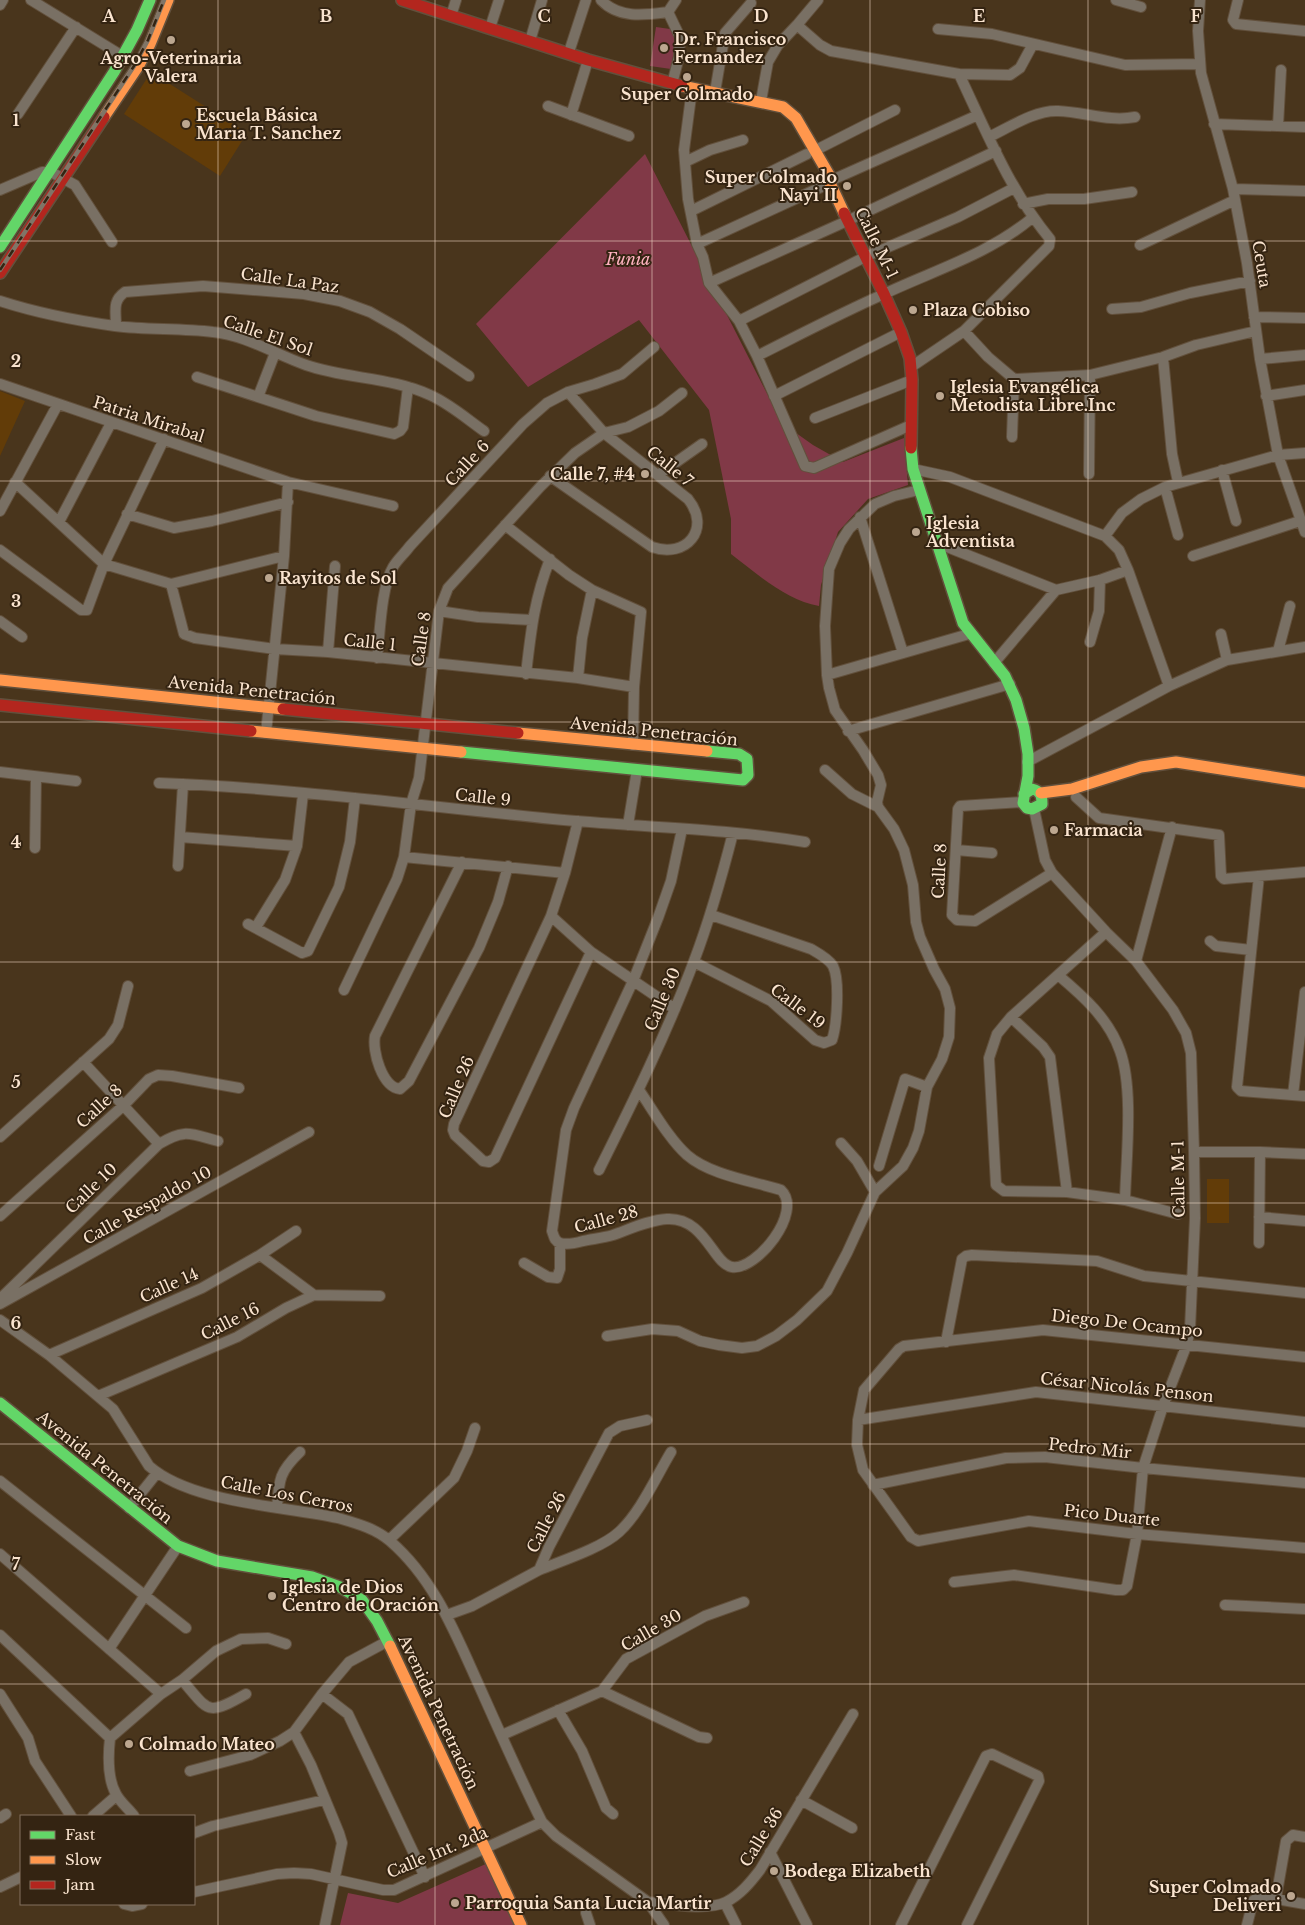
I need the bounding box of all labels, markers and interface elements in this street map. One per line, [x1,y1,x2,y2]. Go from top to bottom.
text: A [102,6,117,26]
text: B [320,6,333,26]
text: C [537,6,551,26]
text: D [754,6,768,26]
text: E [973,6,985,26]
text: F [1190,6,1202,26]
place label: Dr. Francisco Fernandez [674,29,786,67]
marker: Agro-Veterinaria Valera [165,34,177,46]
marker: Dr. Francisco Fernandez [658,42,670,54]
place label: Agro-Veterinaria Valera [99,48,242,86]
marker: Super Colmado [681,71,693,83]
place label: Super Colmado [621,84,753,104]
place label: Escuela Básica Maria T. Sanchez [196,105,341,143]
text: 1 [13,110,20,130]
marker: Escuela Básica Maria T. Sanchez [180,118,192,130]
place label: Super Colmado Nayi II [705,167,837,205]
marker: Super Colmado Nayi II [841,180,853,192]
street label: Calle M-1 [851,204,903,282]
street label: Ceuta [1248,239,1276,289]
park label: Funia [605,249,650,269]
street label: Calle La Paz [239,263,341,297]
place label: Plaza Cobiso [923,300,1030,320]
marker: Plaza Cobiso [907,304,919,316]
street label: Calle El Sol [221,310,315,360]
text: 2 [11,351,21,371]
place label: Iglesia Evangélica Metodista Libre.Inc [950,377,1115,415]
marker: Iglesia Evangélica Metodista Libre.Inc [934,390,946,402]
street label: Patria Mirabal [91,392,207,446]
street label: Calle 6 [441,436,493,490]
street label: Calle 7 [643,441,698,491]
place label: Calle 7, #4 [550,464,635,484]
marker: Calle 7, #4 [639,468,651,480]
place label: Iglesia Adventista [925,513,1015,551]
marker: Iglesia Adventista [910,526,922,538]
place label: Rayitos de Sol [279,568,397,588]
marker: Rayitos de Sol [263,572,275,584]
text: 3 [11,591,21,611]
street label: Calle 8 [407,610,435,668]
street label: Calle 1 [343,629,397,655]
street label: Avenida Penetración [166,671,337,709]
street label: Avenida Penetración [568,712,739,750]
street label: Calle 9 [454,784,512,810]
place label: Farmacia [1064,820,1143,840]
marker: Farmacia [1048,824,1060,836]
text: 4 [11,832,21,852]
street label: Calle 8 [928,843,950,899]
street label: Calle 30 [640,964,684,1034]
street label: Calle 19 [767,979,829,1033]
street label: Calle 26 [434,1053,478,1121]
text: 5 [11,1072,21,1092]
street label: Calle 8 [72,1080,126,1132]
street label: Calle M-1 [1167,1140,1189,1218]
street label: Calle 10 [61,1158,121,1218]
street label: Calle Respaldo 10 [79,1161,215,1249]
street label: Calle 28 [572,1201,640,1237]
street label: Calle 14 [136,1263,202,1307]
street label: Calle 16 [197,1298,263,1344]
street label: Diego De Ocampo [1050,1305,1204,1341]
text: 6 [11,1313,22,1333]
street label: César Nicolás Penson [1039,1368,1215,1406]
street label: Avenida Penetración [32,1406,177,1528]
street label: Pedro Mir [1047,1434,1133,1462]
street label: Calle Los Cerros [219,1471,355,1517]
street label: Calle 26 [522,1488,570,1556]
street label: Pico Duarte [1063,1500,1161,1530]
text: 7 [12,1554,21,1574]
place label: Iglesia de Dios Centro de Oración [282,1577,439,1615]
marker: Iglesia de Dios Centro de Oración [266,1590,278,1602]
street label: Calle 30 [617,1605,685,1655]
street label: Avenida Penetración [394,1631,484,1793]
place label: Colmado Mateo [139,1734,275,1754]
marker: Colmado Mateo [123,1738,135,1750]
street label: Calle 36 [735,1804,787,1870]
legend [20,1815,195,1905]
street label: Calle Int. 2da [383,1822,491,1882]
text: Fast [65,1825,96,1844]
text: Slow [65,1850,102,1869]
place label: Bodega Elizabeth [784,1861,931,1881]
marker: Bodega Elizabeth [768,1865,780,1877]
text: Jam [63,1875,95,1894]
place label: Super Colmado Deliveri [1149,1877,1281,1915]
marker: Super Colmado Deliveri [1285,1890,1297,1902]
place label: Parroquia Santa Lucia Martir [465,1893,711,1913]
marker: Parroquia Santa Lucia Martir [449,1897,461,1909]

